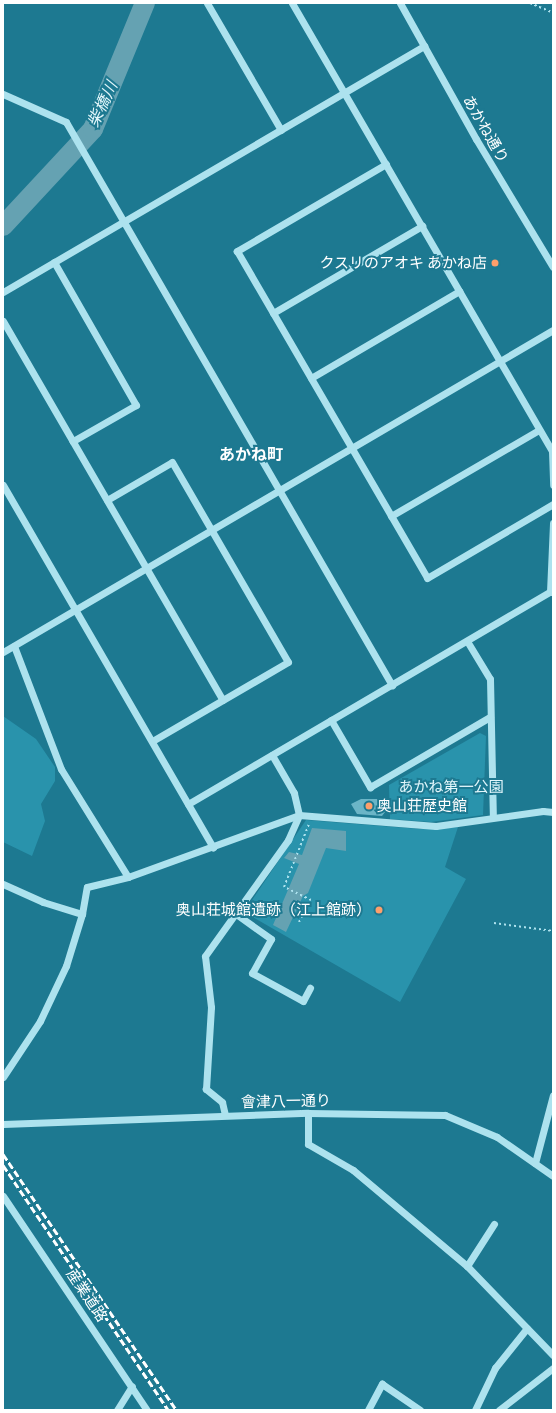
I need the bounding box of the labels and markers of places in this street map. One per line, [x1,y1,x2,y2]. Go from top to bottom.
place label: クスリのアオキ あかね店 [319,254,487,272]
marker: クスリのアオキ あかね店 [490,258,500,268]
place label: 奥山荘歴史館 [377,797,467,815]
marker: 奥山荘歴史館 [364,801,374,811]
place label: 奥山荘城館遺跡（江上館跡） [176,901,371,919]
marker: 奥山荘城館遺跡（江上館跡） [374,905,384,915]

